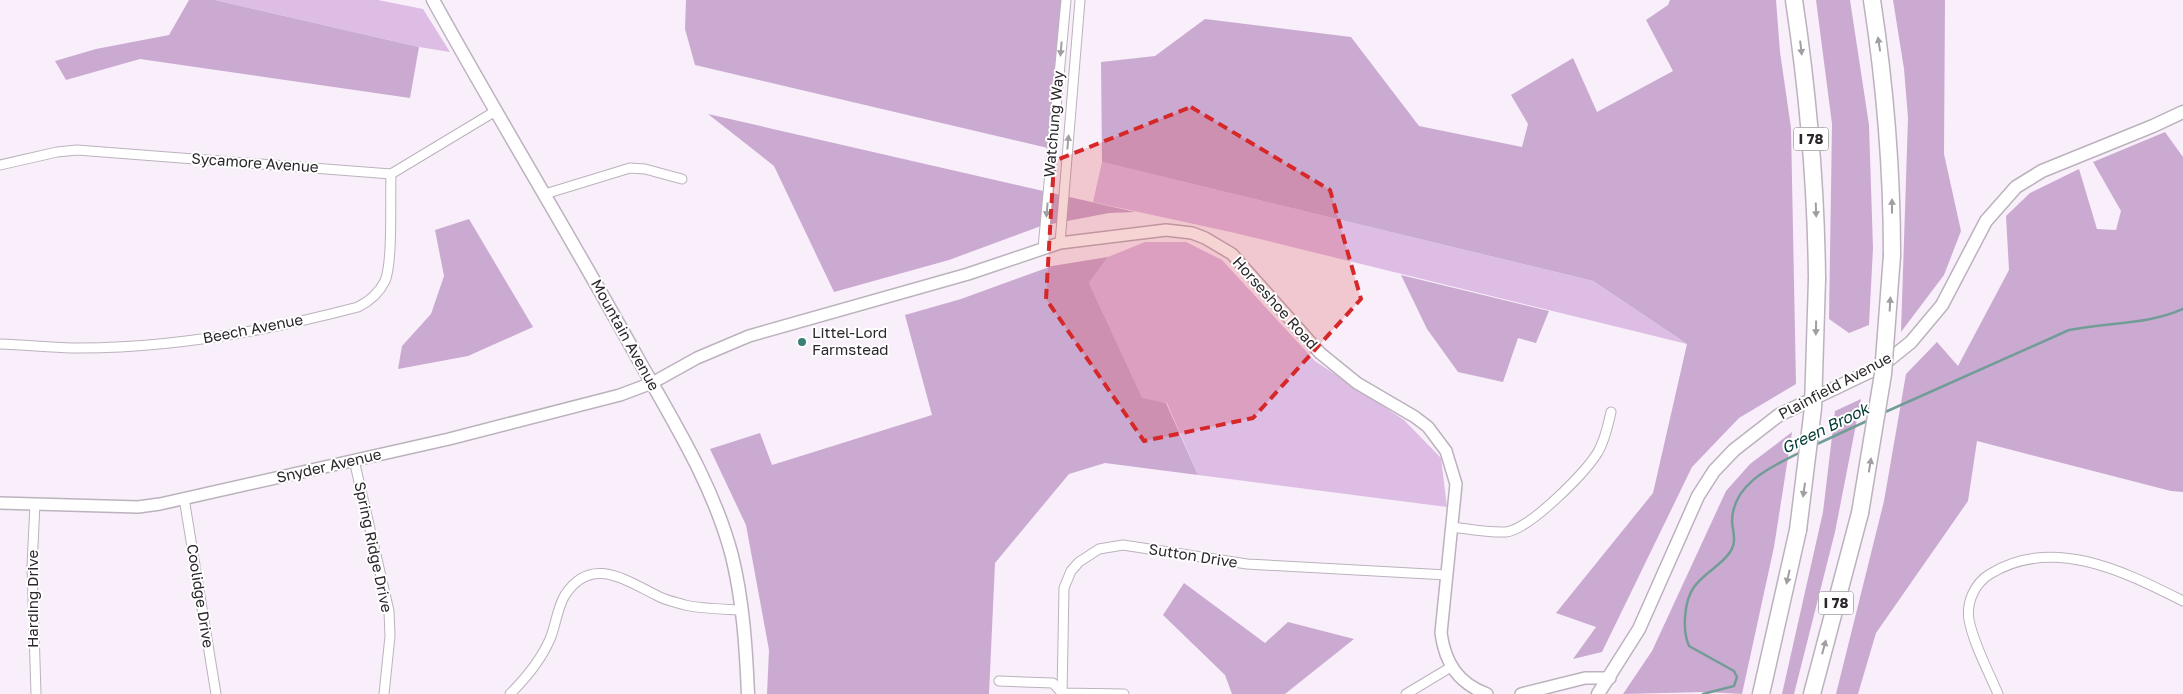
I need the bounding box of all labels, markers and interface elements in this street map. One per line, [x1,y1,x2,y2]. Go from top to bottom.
one-way arrow [1874,36,1882,52]
one-way arrow [1057,41,1065,57]
one-way arrow [1798,41,1806,57]
street label: Watchung Way [1039,69,1067,178]
road number: I 78 [1794,128,1828,150]
one-way arrow [1064,134,1072,150]
street label: Sycamore Avenue [191,149,320,175]
one-way arrow [1888,198,1896,214]
one-way arrow [1812,202,1820,218]
one-way arrow [1042,203,1050,219]
street label: Horseshoe Road [1229,252,1322,352]
street label: Mountain Avenue [588,276,664,394]
one-way arrow [1886,296,1894,312]
street label: Beech Avenue [201,309,305,347]
one-way arrow [1812,320,1820,336]
place label: Littel-Lord Farmstead [812,323,889,358]
marker: Littel-Lord Farmstead [796,336,808,348]
street label: Plainfield Avenue [1775,348,1894,422]
water label: Green Brook [1778,397,1874,458]
street label: Snyder Avenue [275,444,383,486]
one-way arrow [1866,457,1874,473]
street label: Spring Ridge Drive [351,480,397,614]
one-way arrow [1799,482,1807,498]
street label: Sutton Drive [1147,539,1239,571]
street label: Coolidge Drive [184,543,218,649]
street label: Harding Drive [23,550,41,648]
one-way arrow [1784,570,1792,585]
road number: I 78 [1818,592,1854,614]
one-way arrow [1821,639,1829,654]

